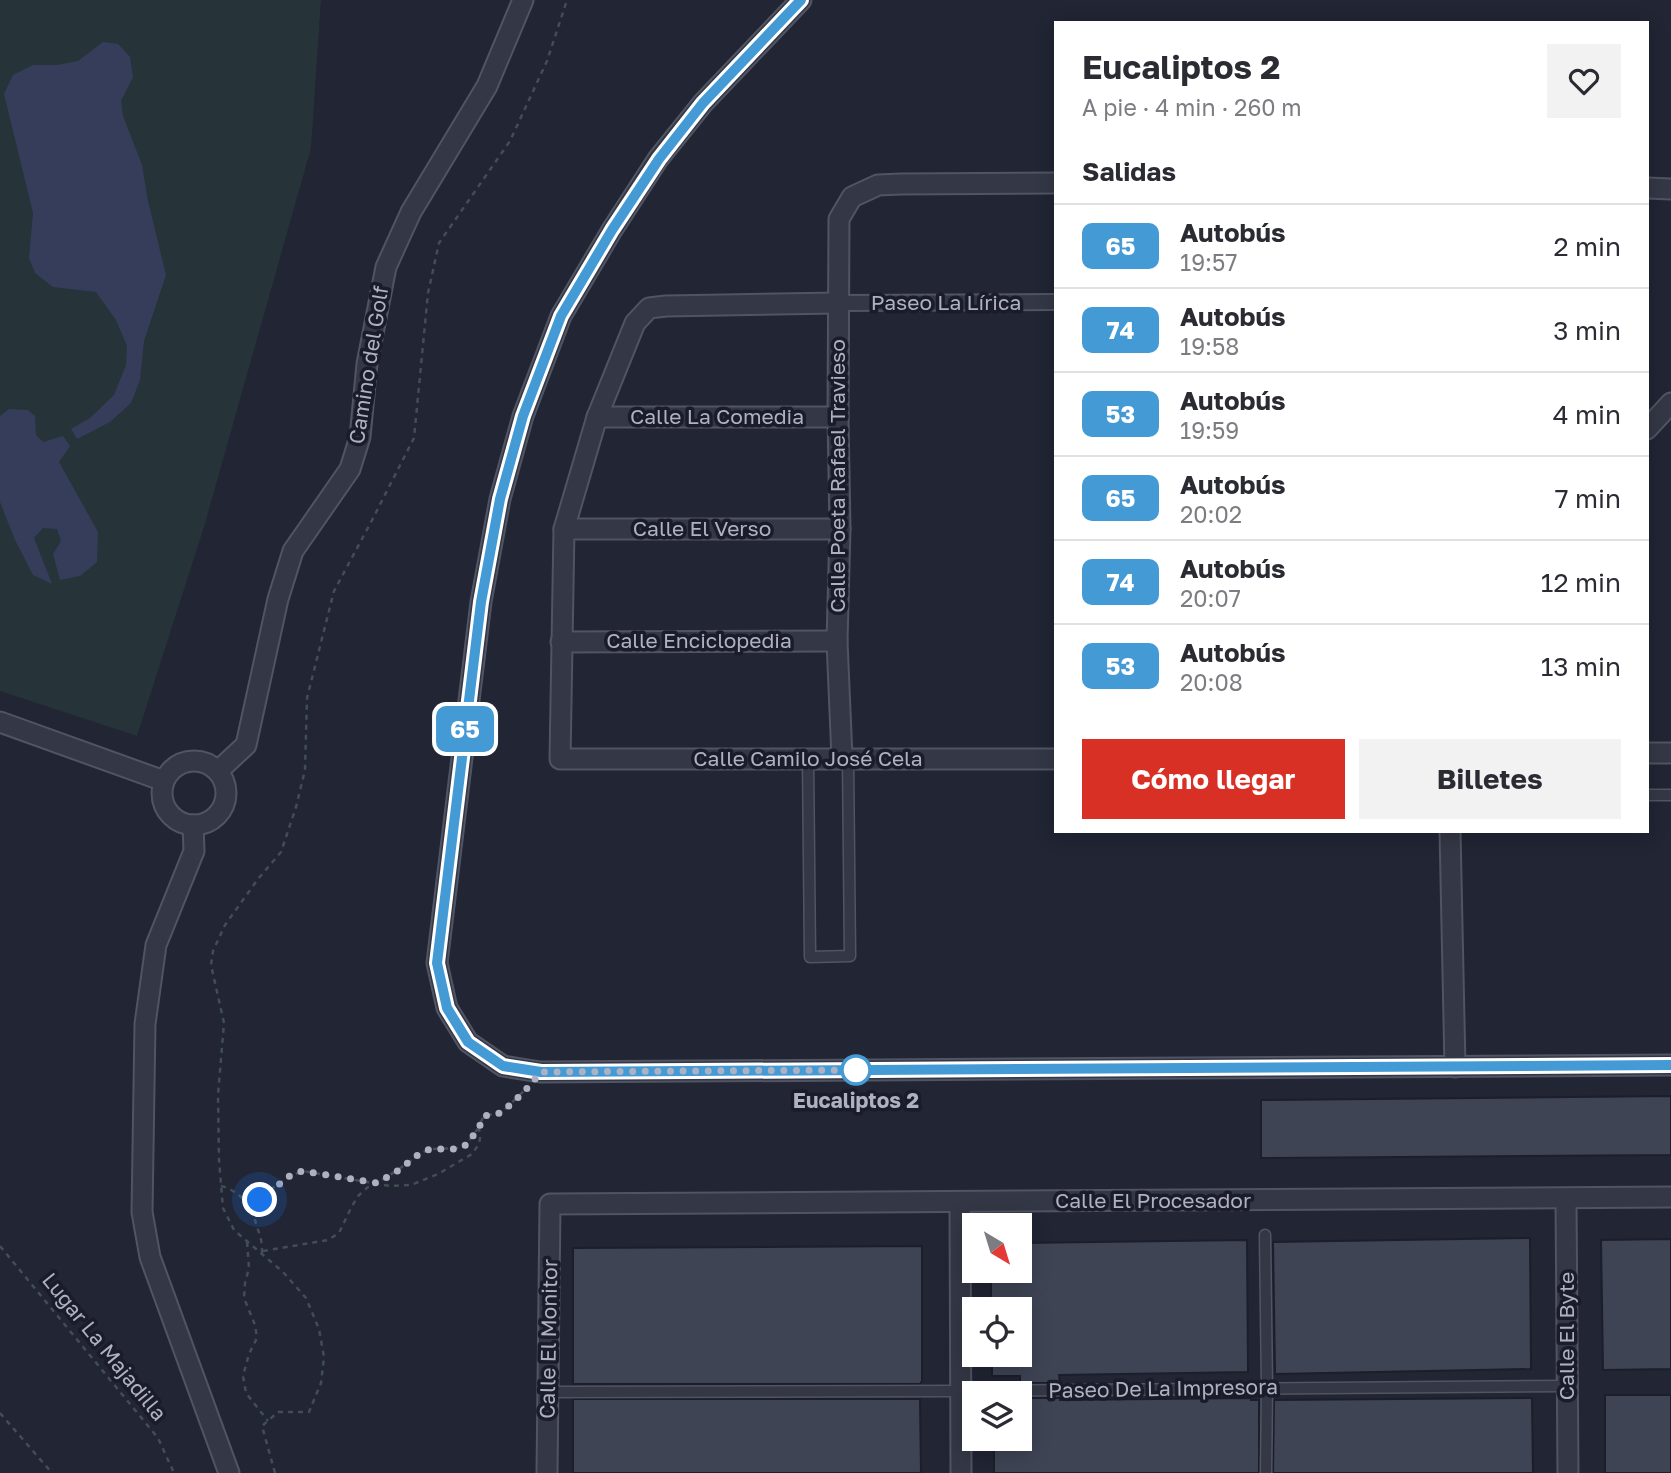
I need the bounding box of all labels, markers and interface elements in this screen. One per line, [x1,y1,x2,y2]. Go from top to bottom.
button: heart [1547,44,1621,118]
text: Eucaliptos 2 [1082,47,1280,86]
text: A pie · 4 min · 260 m [1082,93,1302,121]
text: Salidas [1082,156,1176,187]
text: Autobús [1180,217,1286,248]
text: 65 [1106,231,1135,260]
text: 2 min [1553,231,1621,262]
text: 19:57 [1180,248,1238,276]
street label: Camino del Golf [343,284,393,446]
street label: Paseo La Lírica [871,289,1021,315]
text: Autobús [1180,301,1286,332]
text: 74 [1106,315,1135,344]
text: 3 min [1553,315,1621,346]
text: 19:58 [1180,332,1239,360]
street label: Calle Poeta Rafael Travieso [824,339,850,613]
text: Autobús [1180,385,1286,416]
text: 53 [1106,399,1135,428]
text: 4 min [1553,399,1621,430]
street label: Calle La Comedia [630,403,804,429]
text: 19:59 [1180,416,1239,444]
text: Autobús [1180,469,1286,500]
text: 65 [1106,483,1135,512]
text: 7 min [1555,483,1621,514]
text: 20:02 [1180,500,1242,528]
street label: Calle El Verso [633,515,771,541]
text: Autobús [1180,553,1286,584]
text: 74 [1106,567,1135,596]
text: 12 min [1541,567,1621,598]
text: 20:07 [1180,584,1241,612]
street label: Calle Enciclopedia [606,627,792,653]
text: Autobús [1180,637,1286,668]
text: 53 [1106,651,1135,680]
text: 13 min [1541,651,1621,682]
text: 20:08 [1180,668,1243,696]
line badge: 65 [434,706,496,752]
text: 65 [450,714,480,743]
button: Cómo llegar [1082,739,1345,819]
button: Billetes [1359,739,1621,819]
street label: Calle Camilo José Cela [693,745,923,771]
marker: Eucaliptos 2 [841,1055,871,1085]
place label: Eucaliptos 2 [793,1087,919,1113]
your location [242,1182,277,1217]
street label: Calle El Procesador [1055,1187,1251,1213]
north arrow [962,1213,1032,1283]
map controls [962,1213,1032,1451]
street label: Calle El Monitor [534,1259,562,1419]
street label: Lugar La Majadilla [37,1267,172,1426]
street label: Calle El Byte [1553,1272,1579,1400]
button: locate [962,1297,1032,1367]
street label: Paseo De La Impresora [1048,1373,1278,1403]
button: layers [962,1381,1032,1451]

